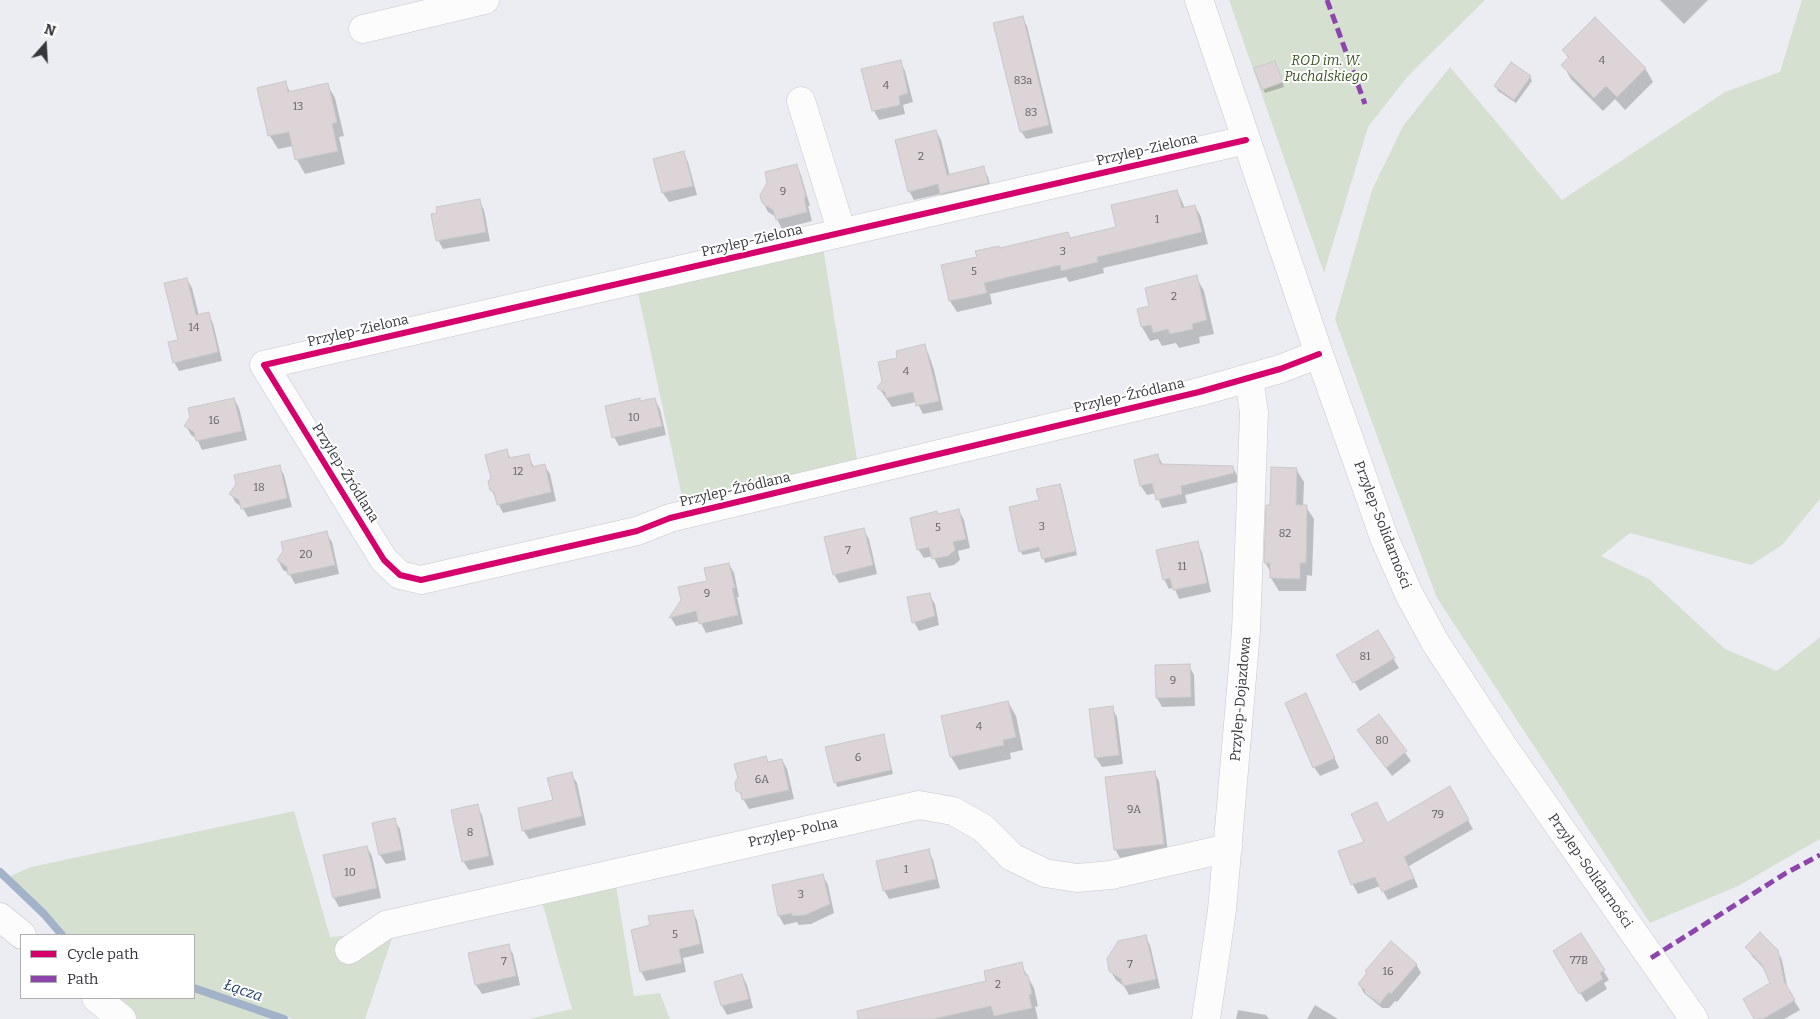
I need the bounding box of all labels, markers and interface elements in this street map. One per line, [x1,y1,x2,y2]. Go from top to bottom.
north arrow [20,20,70,70]
text: N [42,21,58,40]
park label: ROD im. W. Puchalskiego [1284,53,1368,85]
house number: 4 [1599,54,1605,68]
house number: 83a [1014,74,1032,88]
house number: 4 [883,79,889,93]
house number: 13 [293,100,303,114]
house number: 83 [1025,106,1037,120]
street label: Przylep-Zielona [1095,130,1199,170]
house number: 2 [918,150,924,164]
house number: 9 [780,185,786,199]
house number: 1 [1155,213,1159,227]
street label: Przylep-Zielona [700,221,804,261]
house number: 3 [1060,245,1066,259]
house number: 5 [971,265,977,279]
house number: 2 [1171,290,1177,304]
street label: Przylep-Zielona [306,311,410,351]
house number: 14 [189,321,199,335]
house number: 4 [903,365,909,379]
street label: Przylep-Źródlana [1072,375,1186,417]
house number: 10 [628,411,640,425]
house number: 16 [209,414,219,428]
street label: Przylep-Źródlana [308,420,382,526]
street label: Przylep-Solidarności [1350,459,1414,591]
house number: 12 [513,465,523,479]
street label: Przylep-Źródlana [678,469,792,511]
house number: 18 [253,481,265,495]
house number: 3 [1039,520,1045,534]
house number: 5 [935,521,941,535]
house number: 82 [1279,527,1291,541]
house number: 7 [845,544,851,558]
house number: 20 [299,548,313,562]
house number: 11 [1178,560,1186,574]
house number: 9 [704,587,710,601]
street label: Przylep-Dojazdowa [1227,636,1255,762]
house number: 81 [1359,650,1371,664]
house number: 9 [1170,674,1176,688]
house number: 4 [976,720,982,734]
house number: 80 [1375,734,1389,748]
house number: 6 [855,751,861,765]
house number: 6A [755,773,769,787]
house number: 9A [1127,803,1141,817]
house number: 79 [1432,808,1444,822]
street label: Przylep-Solidarności [1544,811,1636,931]
street label: Przylep-Polna [747,815,839,851]
house number: 8 [467,826,473,840]
house number: 1 [904,863,908,877]
house number: 10 [344,866,356,880]
house number: 3 [798,888,804,902]
house number: 5 [672,928,678,942]
legend [20,934,195,999]
text: Cycle path [67,945,139,963]
house number: 77B [1570,954,1588,968]
house number: 7 [501,955,507,969]
house number: 7 [1127,958,1133,972]
house number: 16 [1383,965,1393,979]
text: Path [67,970,98,988]
water label: Łącza [221,976,265,1006]
house number: 2 [995,978,1001,992]

